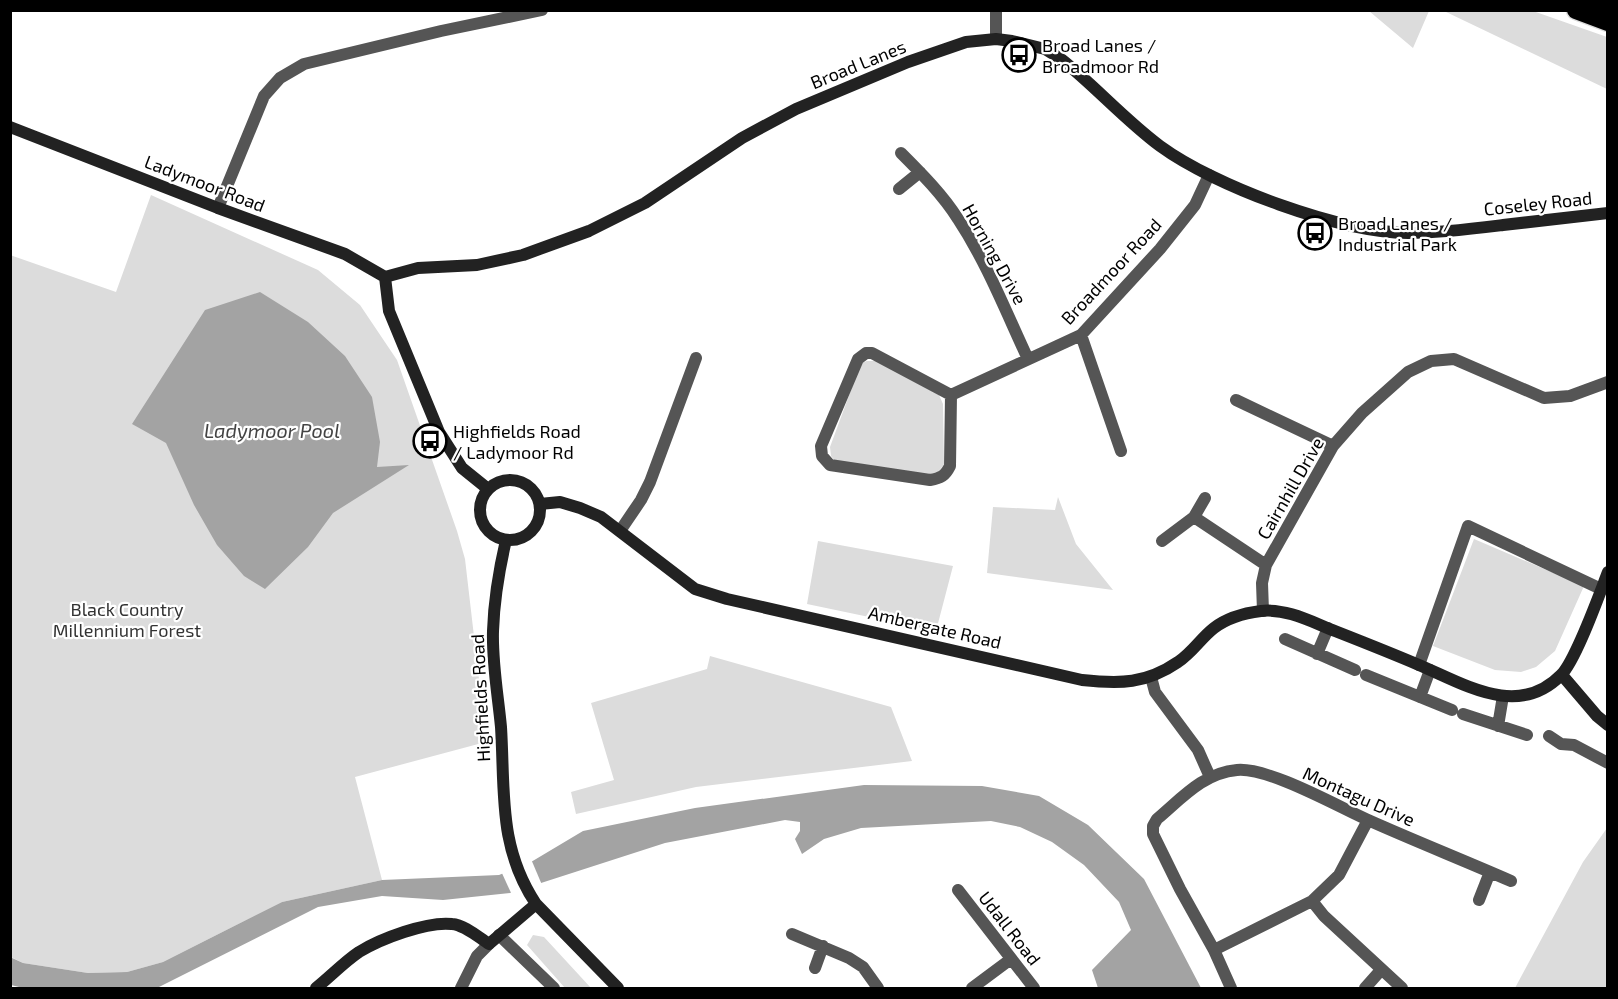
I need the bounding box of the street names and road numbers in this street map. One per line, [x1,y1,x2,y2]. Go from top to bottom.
street label: Broad Lanes [807,35,909,93]
street label: Ladymoor Road [142,150,268,216]
street label: Coseley Road [1483,186,1593,220]
street label: Horning Drive [958,200,1032,308]
street label: Broadmoor Road [1056,213,1166,329]
street label: Cairnhill Drive [1252,433,1328,543]
street label: Ambergate Road [866,601,1004,653]
street label: Highfields Road [466,634,494,762]
street label: Montagu Drive [1300,761,1418,831]
street label: Udall Road [974,887,1046,969]

